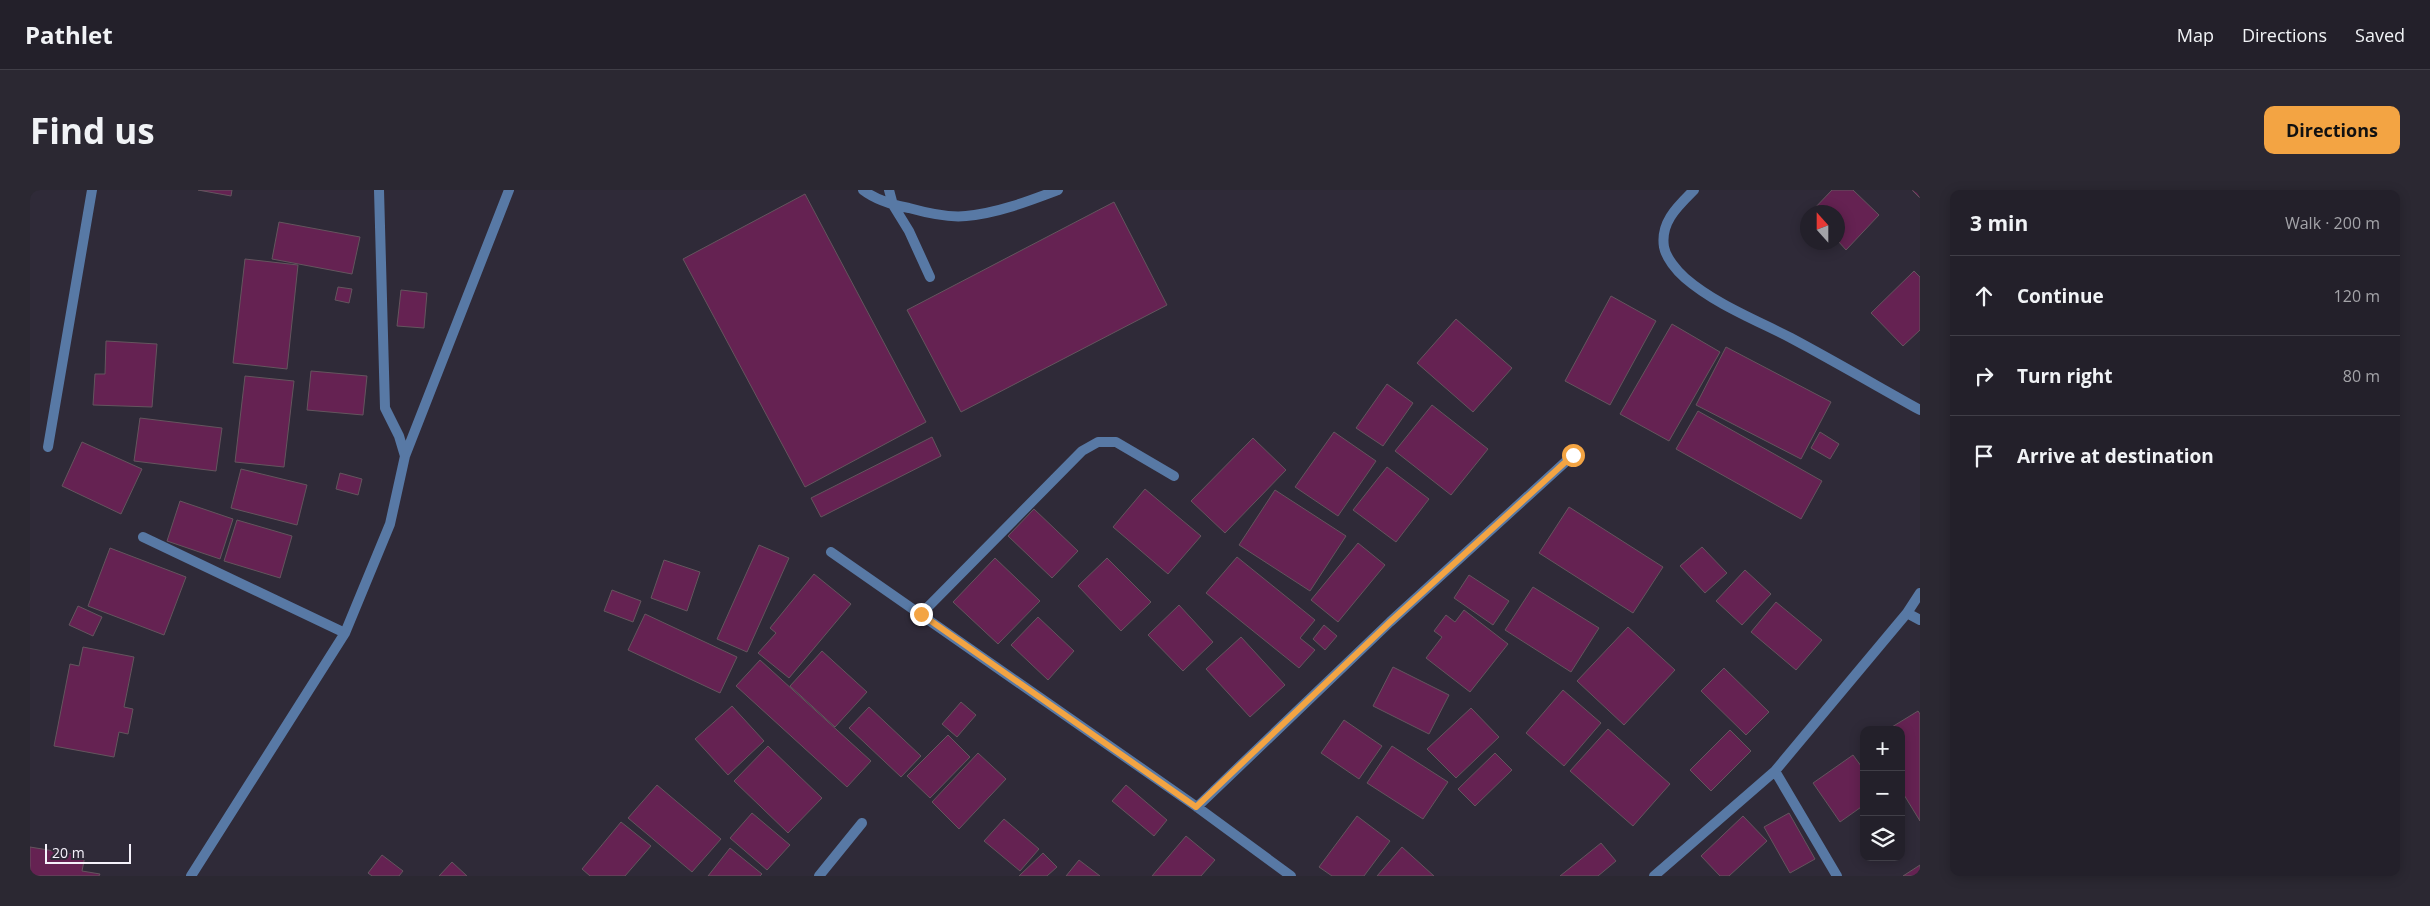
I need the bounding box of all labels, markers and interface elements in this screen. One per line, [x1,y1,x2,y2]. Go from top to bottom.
text: Pathlet [25,18,113,51]
text: Map [2177,23,2214,47]
text: Directions [2242,23,2327,47]
text: Saved [2355,23,2405,47]
button: Directions [2264,106,2400,154]
text: Find us [30,107,155,154]
north arrow [1800,205,1845,250]
text: 3 min [1970,209,2028,237]
text: Walk · 200 m [2285,212,2380,234]
icon: ahead [1970,282,1998,310]
text: Continue [2017,283,2104,309]
text: 120 m [2334,285,2380,307]
icon: right [1970,362,1998,390]
text: Turn right [2017,363,2112,389]
text: 80 m [2343,365,2380,387]
icon: arrive [1970,442,1998,470]
text: Arrive at destination [2017,443,2214,469]
route start [1562,444,1585,467]
route end [910,603,933,626]
map controls [1860,726,1905,861]
button: + [1860,726,1905,771]
button: − [1860,771,1905,816]
button: layers [1860,816,1905,861]
scale bar [45,841,131,864]
text: 20 m [52,843,85,862]

